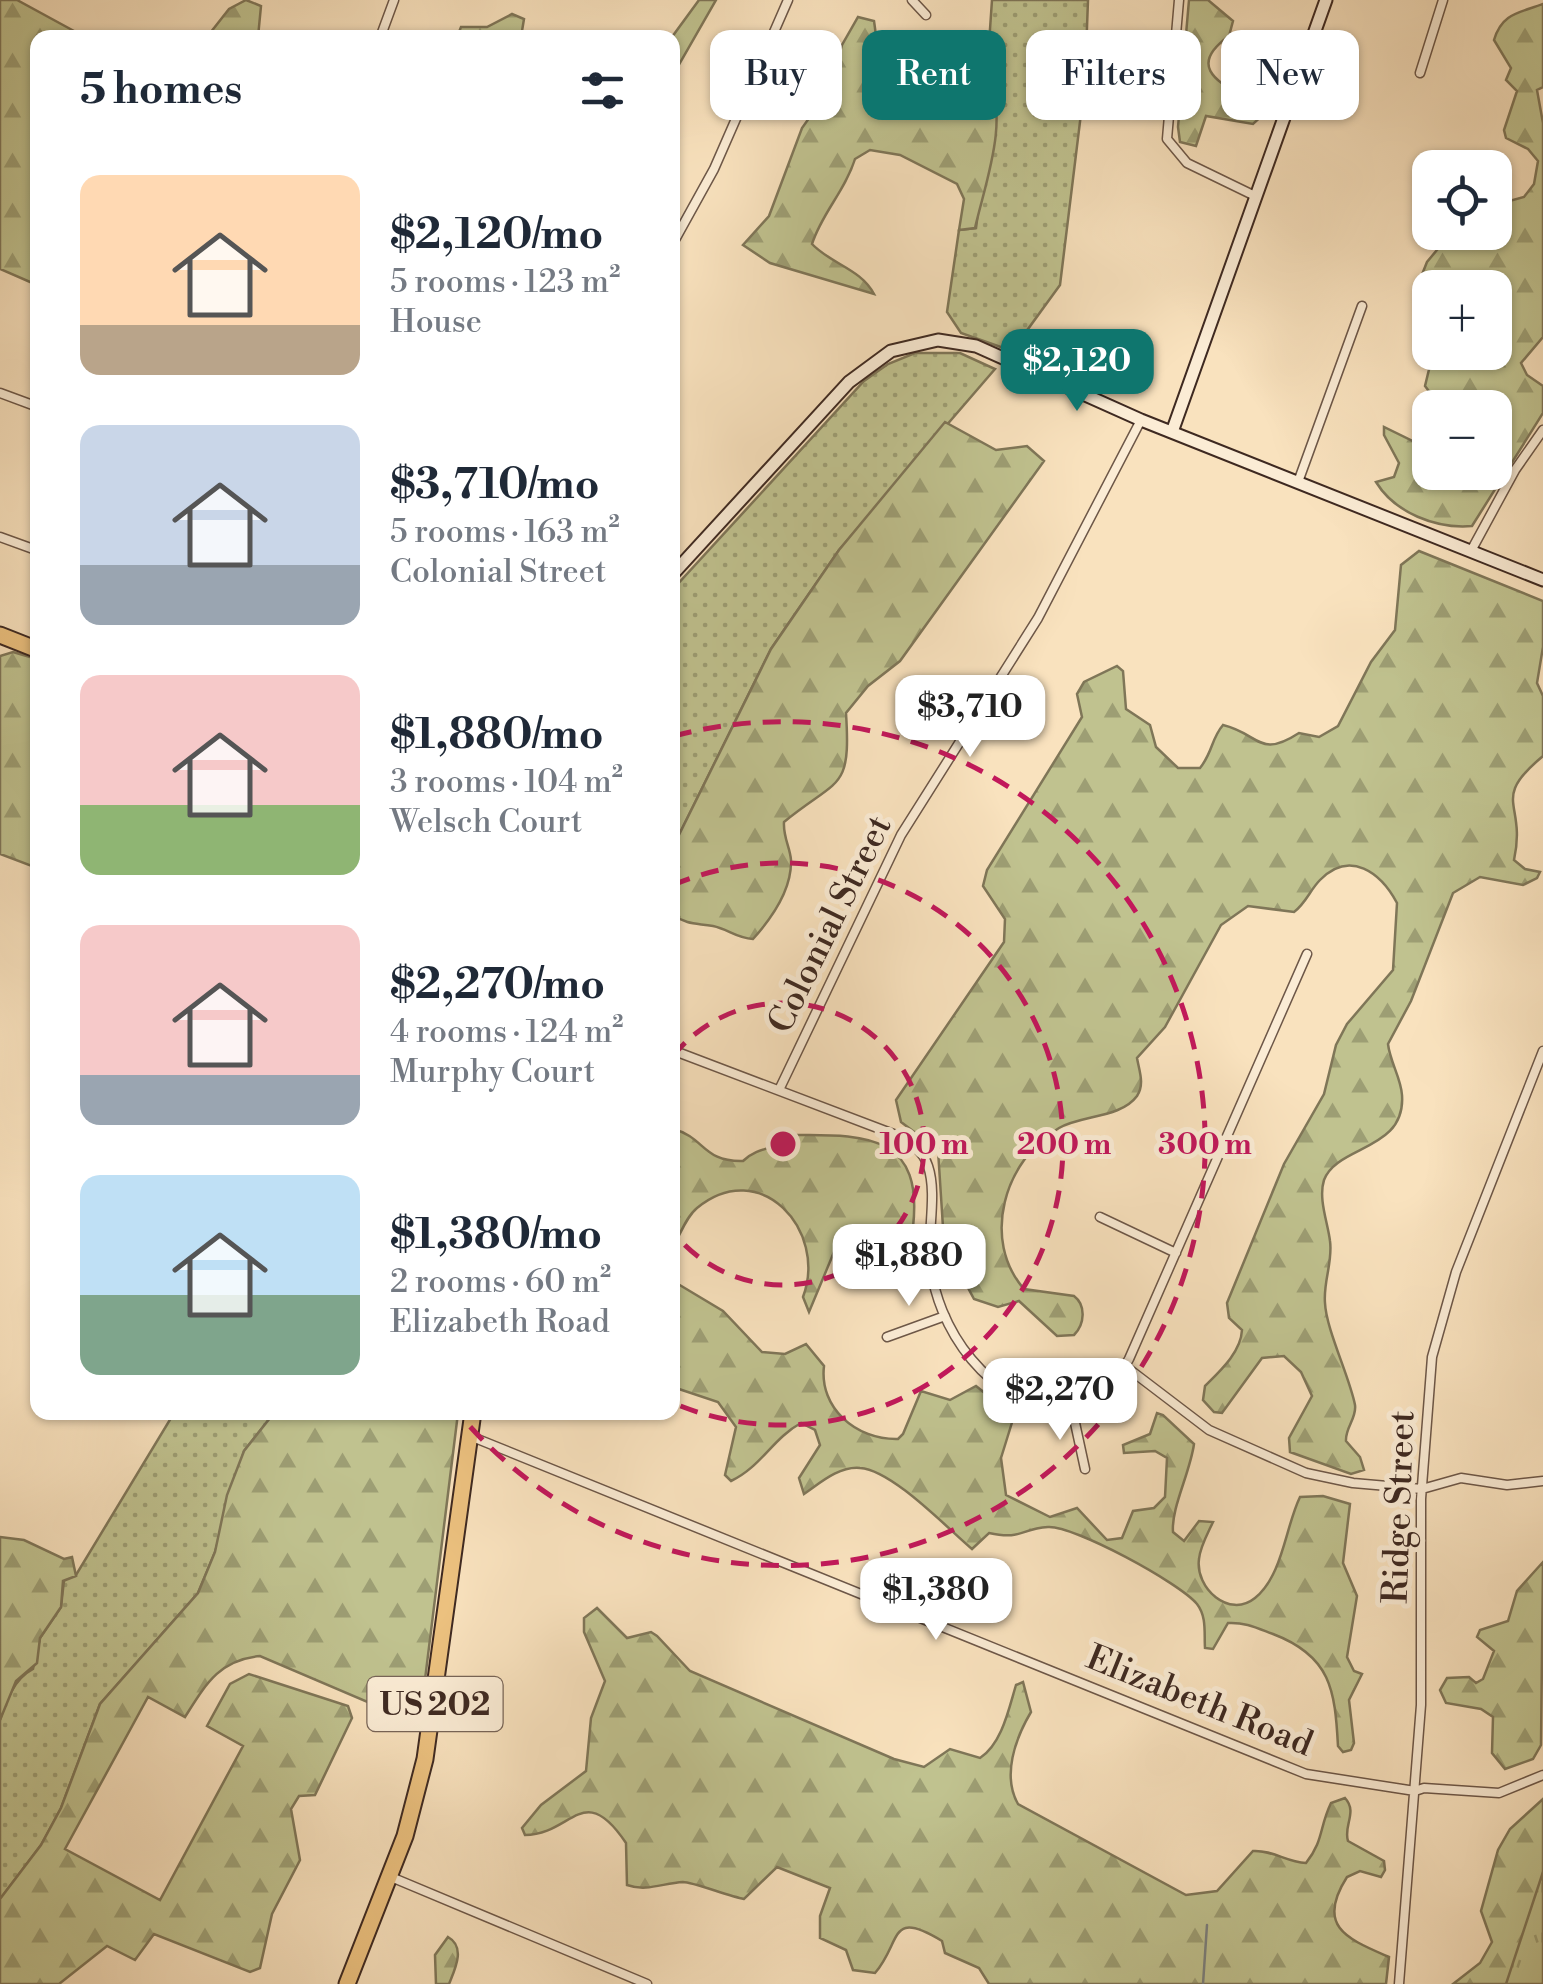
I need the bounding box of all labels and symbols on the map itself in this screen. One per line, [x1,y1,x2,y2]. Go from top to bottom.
pin: $2,120 [996,329,1158,414]
pin: $3,710 [889,675,1051,760]
street label: Colonial Street [759,809,902,1040]
centre of rings [765,1126,801,1162]
text: 100 m [879,1126,969,1164]
text: 200 m [1017,1126,1111,1164]
text: 300 m [1158,1126,1252,1164]
pin: $1,880 [828,1224,990,1309]
pin: $2,270 [979,1358,1141,1443]
street label: Ridge Street [1375,1410,1424,1604]
pin: $1,380 [855,1558,1017,1643]
street label: Elizabeth Road [1080,1636,1319,1766]
road number: US 202 [368,1677,502,1731]

